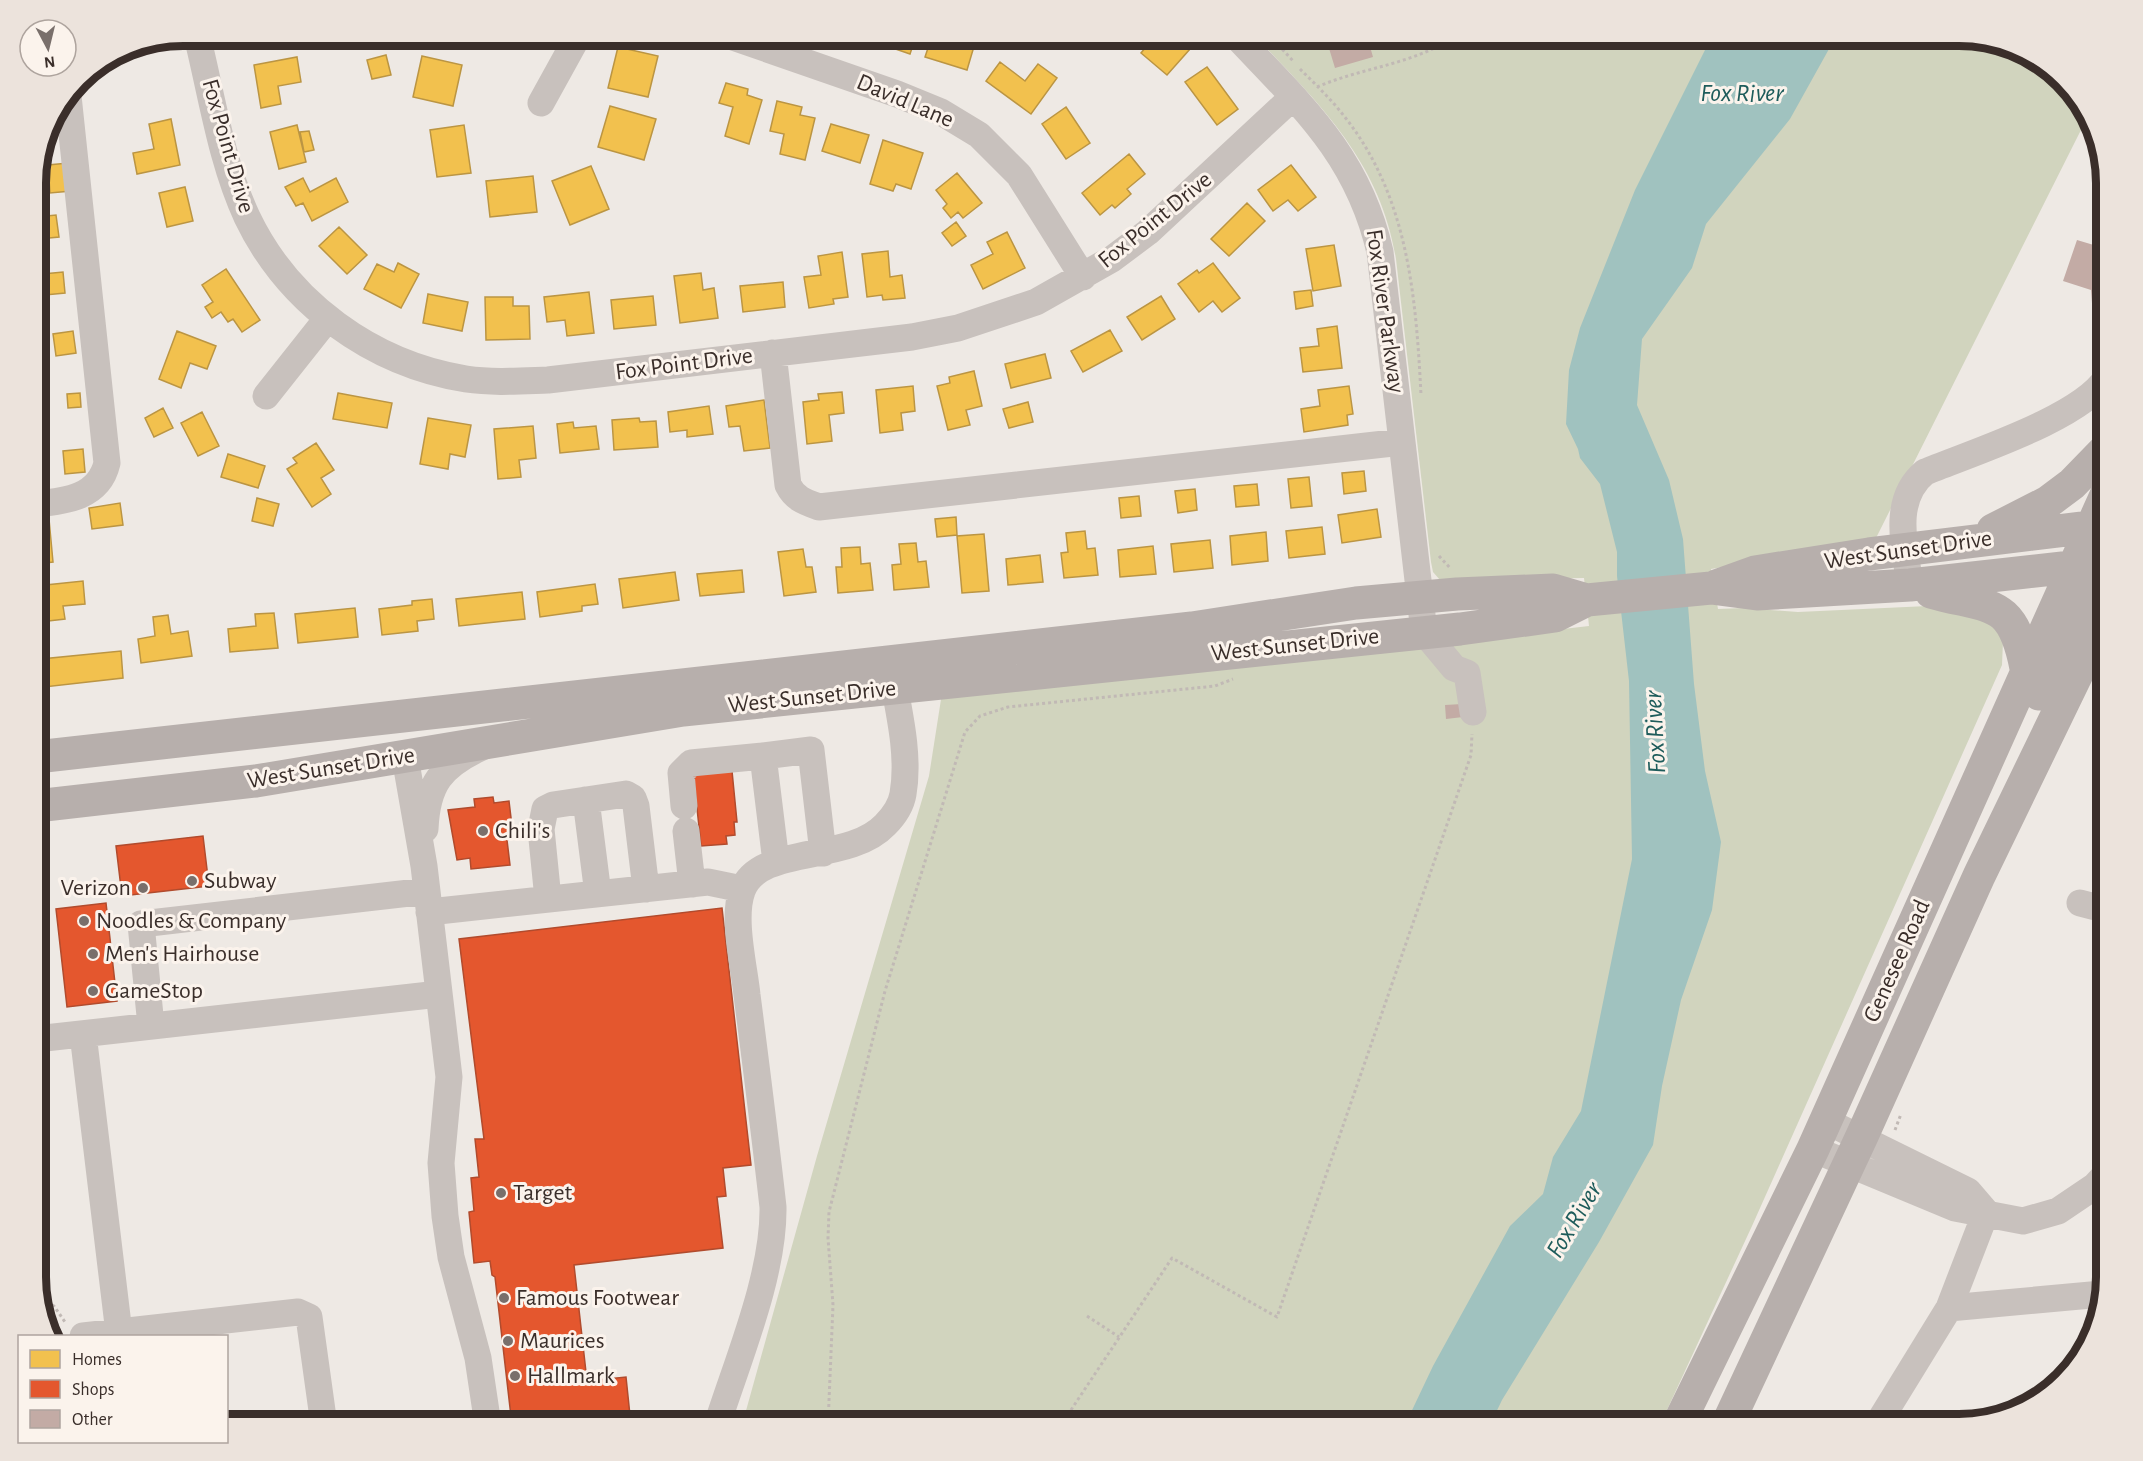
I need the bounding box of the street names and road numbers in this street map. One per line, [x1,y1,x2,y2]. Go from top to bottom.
street label: David Lane [853,70,957,132]
street label: Fox Point Drive [197,76,259,216]
street label: Fox Point Drive [1094,167,1216,273]
street label: Fox River Parkway [1362,227,1408,395]
street label: Fox Point Drive [614,344,754,384]
street label: West Sunset Drive [1823,526,1993,574]
street label: West Sunset Drive [1210,624,1380,666]
street label: West Sunset Drive [727,676,897,718]
street label: West Sunset Drive [246,743,416,793]
street label: Genesee Road [1859,896,1935,1026]

